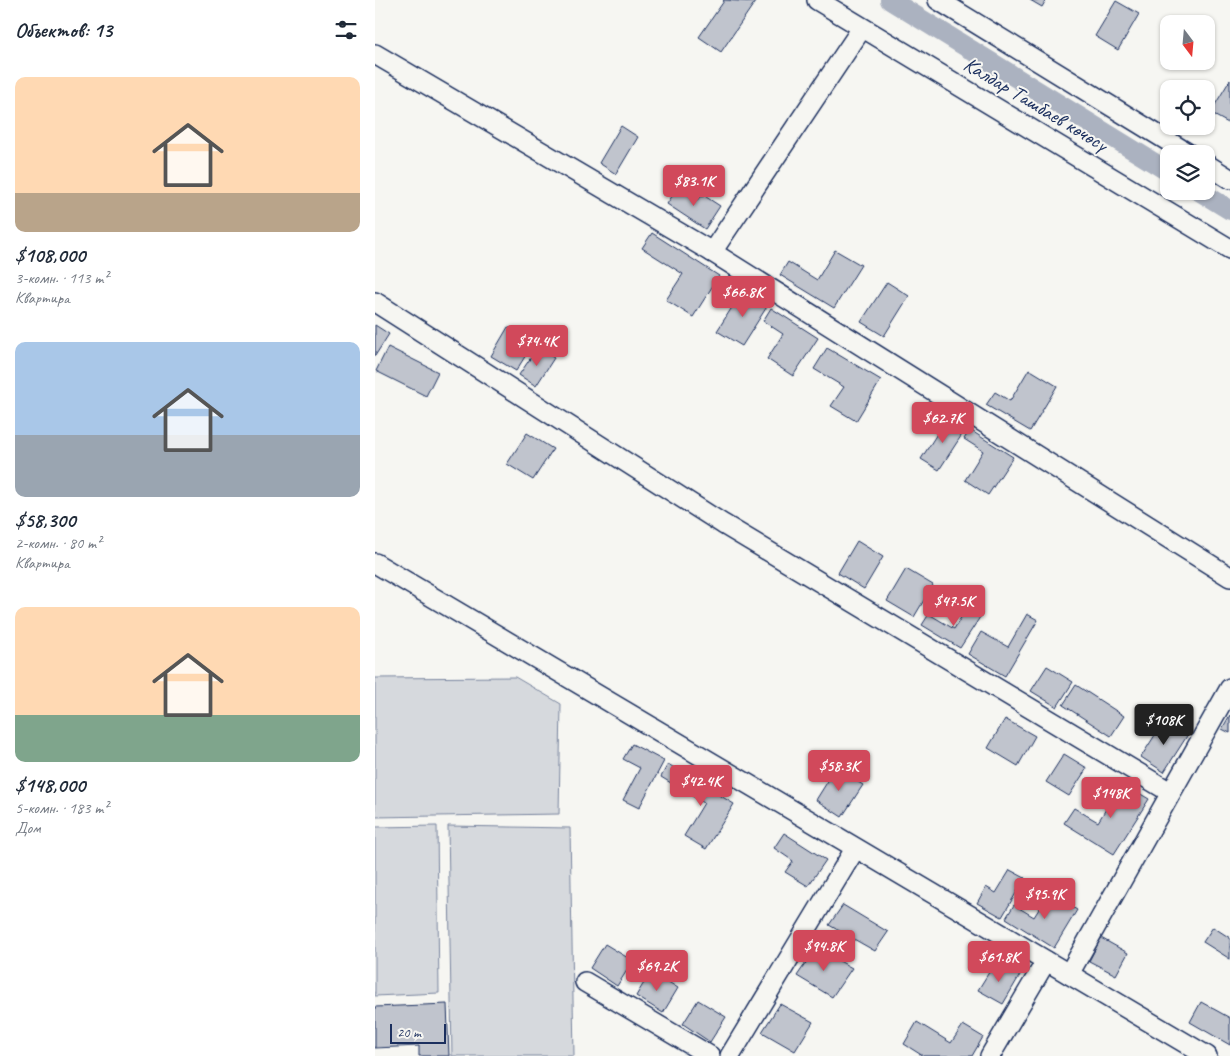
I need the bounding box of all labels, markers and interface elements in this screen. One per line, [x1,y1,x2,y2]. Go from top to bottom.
north arrow [1160,15,1215,70]
map controls [1160,15,1215,200]
icon: filters [332,16,360,44]
text: Объектов: 13 [15,17,112,43]
street label: Калдар Ташбаев көчөсү [959,51,1115,158]
button: locate [1160,80,1215,135]
icon: home [143,110,233,200]
button: layers [1160,145,1215,200]
pin: $83.1K [653,164,735,207]
text: $83.1K [674,171,714,191]
text: $108,000 [15,242,85,268]
text: 3-комн. · 113 m² [15,268,108,288]
pin: $66.8K [702,276,784,318]
text: $66.8K [723,282,763,302]
text: Квартира [15,288,70,308]
pin: $74.4K [496,324,578,367]
text: $74.4K [517,331,557,351]
icon: home [143,375,233,465]
pin: $62.7K [902,402,984,444]
text: $62.7K [923,408,963,428]
text: $58,300 [15,507,76,533]
text: 2-комн. · 80 m² [15,533,101,553]
text: Квартира [15,553,70,573]
pin: $47.5K [913,584,995,627]
text: $47.5K [934,591,974,611]
icon: home [143,640,233,730]
pin: $108K [1129,704,1199,746]
text: $108K [1146,710,1182,730]
pin: $58.3K [798,750,880,792]
text: $58.3K [819,756,859,776]
pin: $42.4K [660,764,742,807]
text: $42.4K [681,771,721,791]
text: $148,000 [15,772,85,798]
pin: $148K [1076,776,1146,819]
text: $148K [1093,783,1129,803]
text: 5-комн. · 183 m² [15,798,108,818]
text: Дом [15,818,41,838]
pin: $95.9K [1004,878,1086,920]
text: $95.9K [1025,884,1065,904]
pin: $94.8K [783,930,865,972]
text: $94.8K [804,936,844,956]
pin: $61.8K [958,940,1040,983]
text: $61.8K [979,947,1019,967]
pin: $69.2K [616,950,698,992]
text: $69.2K [637,956,677,976]
scale bar [390,1021,446,1044]
text: 20 m [397,1024,421,1041]

